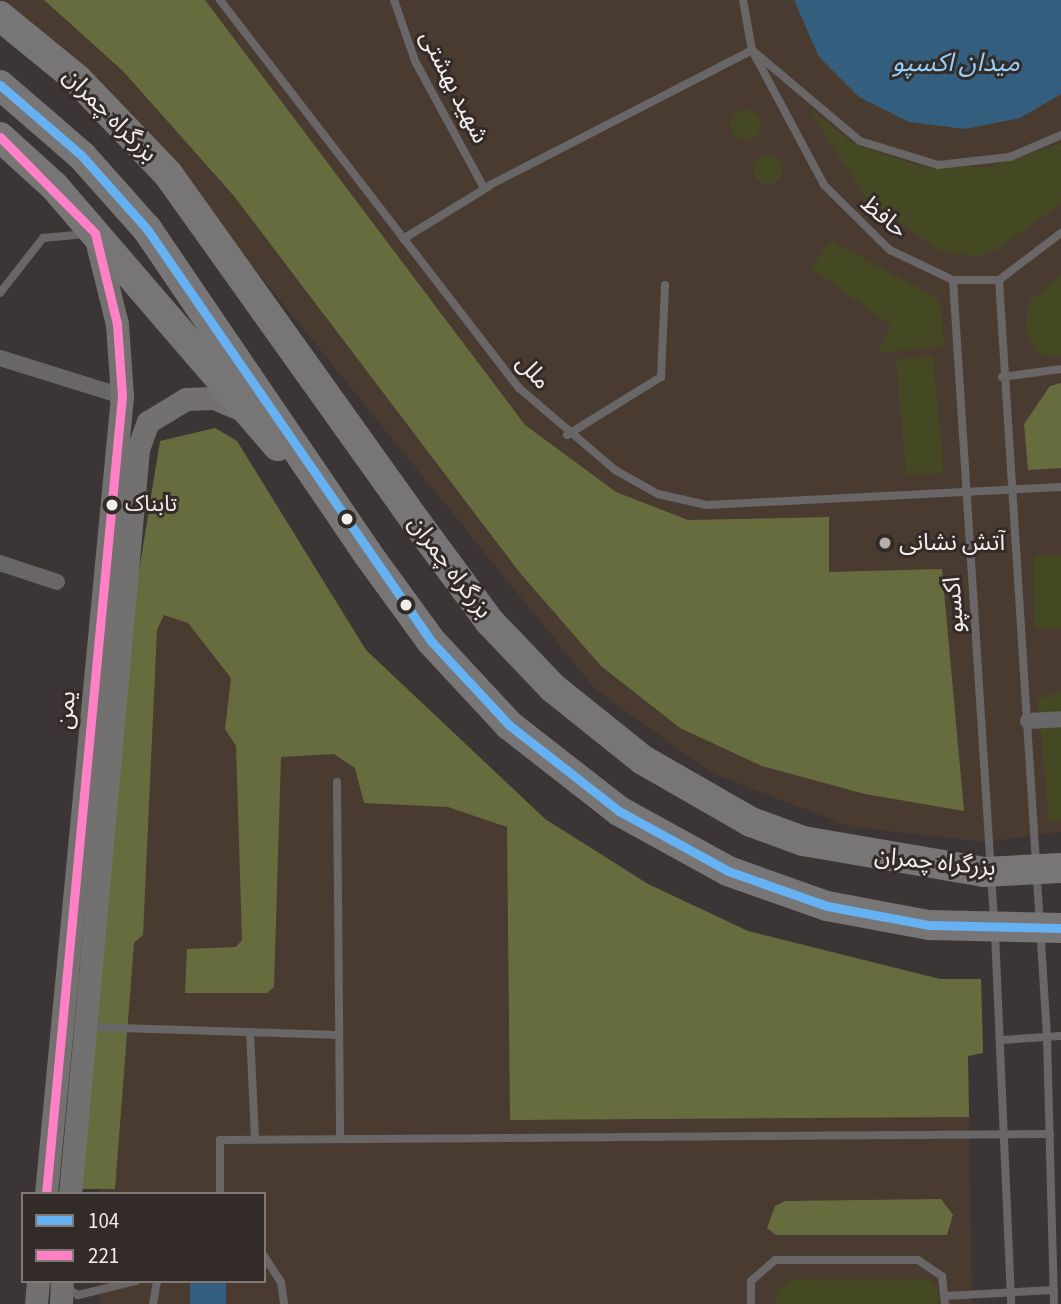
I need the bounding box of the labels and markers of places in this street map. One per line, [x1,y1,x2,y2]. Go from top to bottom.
place label: تابناک [125,492,177,518]
marker: تابناک [105,498,119,512]
unlabelled marker [340,512,354,526]
place label: آتش نشانی [899,529,1005,557]
marker: آتش نشانی [877,535,893,551]
unlabelled marker [399,598,413,612]

